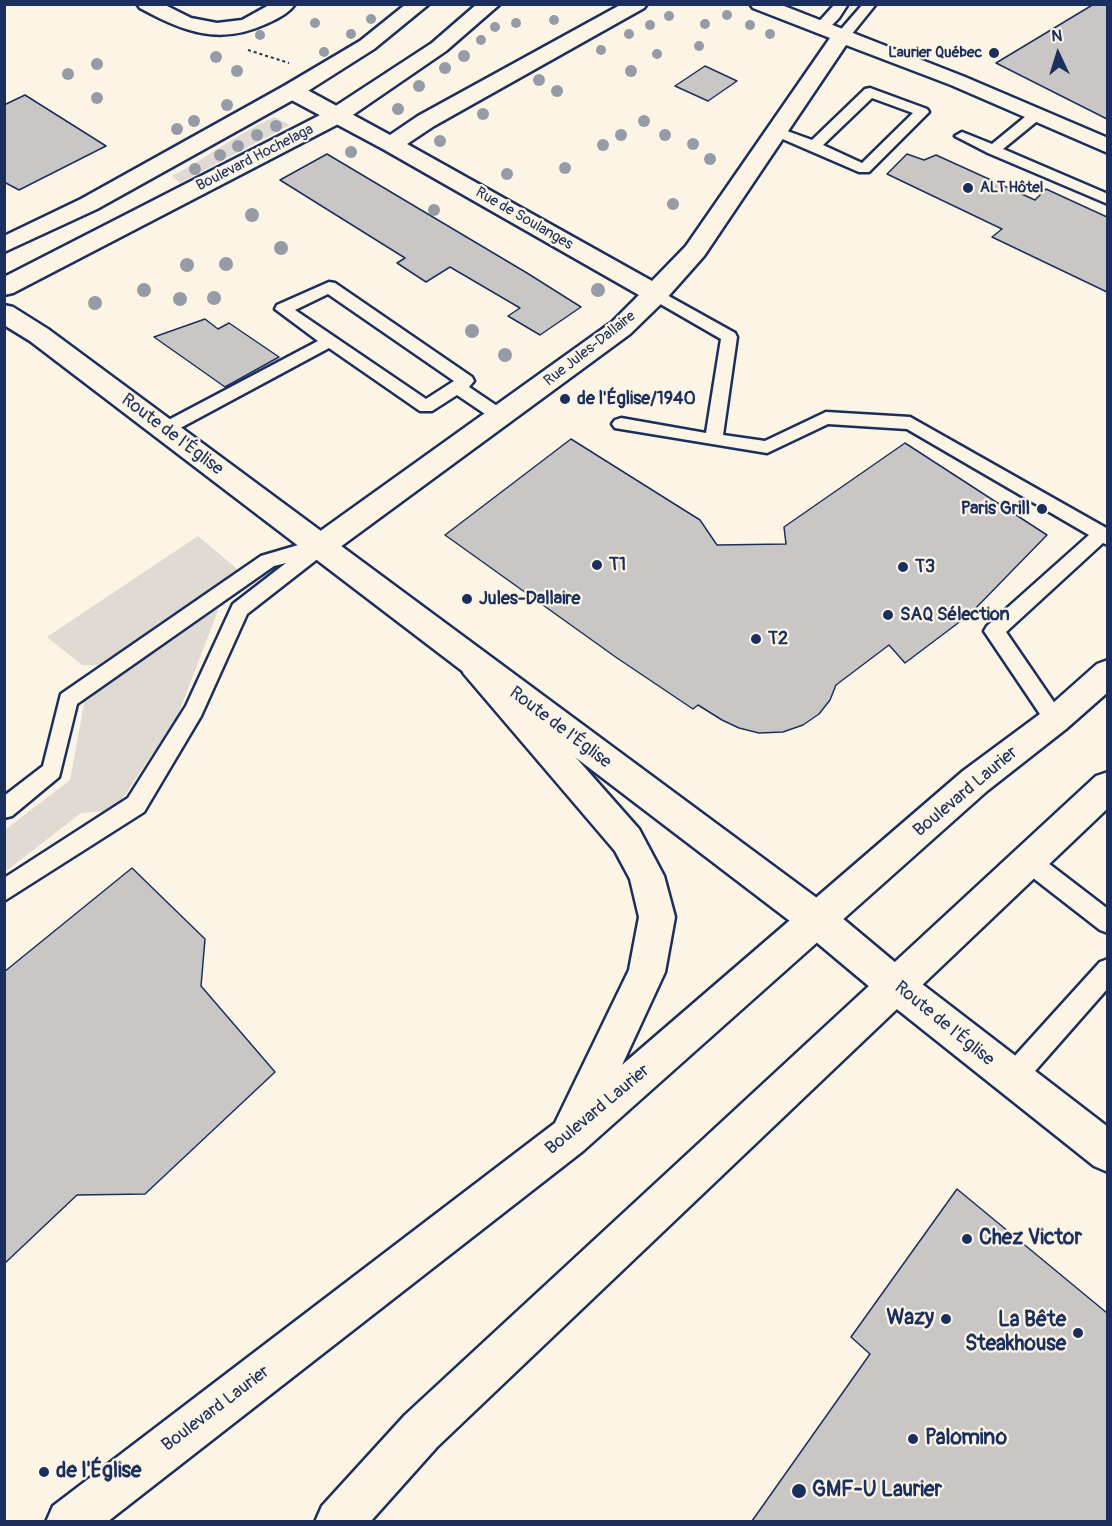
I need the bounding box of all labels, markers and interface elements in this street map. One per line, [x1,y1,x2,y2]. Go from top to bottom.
north arrow [1028,24,1088,84]
text: N [1051,26,1063,46]
place label: Laurier Québec [888,44,982,62]
marker: Laurier Québec [987,46,1001,60]
street label: Boulevard Hochelaga [193,121,317,195]
place label: ALT Hôtel [980,179,1043,197]
marker: ALT Hôtel [961,181,975,195]
street label: Rue de Soulanges [472,184,576,254]
street label: Rue Jules-Dallaire [541,308,639,390]
place label: de l'Église/1940 [577,388,696,410]
street label: Route de l'Église [117,390,227,480]
marker: de l'Église/1940 [558,392,572,406]
place label: Paris Grill [961,498,1030,520]
marker: Paris Grill [1035,502,1049,516]
place label: T1 [609,554,626,576]
place label: T3 [915,556,935,578]
marker: T1 [590,558,604,572]
marker: T3 [896,560,910,574]
place label: Jules-Dallaire [479,588,580,610]
marker: Jules-Dallaire [460,592,474,606]
place label: SAQ Sélection [900,604,1010,626]
marker: SAQ Sélection [881,608,895,622]
place label: T2 [768,628,788,650]
marker: T2 [749,632,763,646]
street label: Route de l'Église [505,683,615,773]
street label: Boulevard Laurier [909,742,1023,842]
street label: Route de l'Église [890,977,998,1071]
street label: Boulevard Laurier [541,1060,655,1160]
place label: Chez Victor [979,1226,1082,1252]
marker: Chez Victor [960,1232,974,1246]
place label: Wazy [886,1306,934,1332]
place label: La Bête Steakhouse [965,1308,1066,1358]
marker: Wazy [939,1312,953,1326]
marker: La Bête Steakhouse [1071,1326,1085,1340]
street label: Boulevard Laurier [158,1361,274,1457]
place label: Palomino [925,1426,1007,1452]
marker: Palomino [906,1432,920,1446]
place label: de l'Église [56,1459,141,1485]
marker: de l'Église [37,1465,51,1479]
place label: GMF-U Laurier [812,1478,942,1504]
marker: GMF-U Laurier [790,1482,808,1500]

